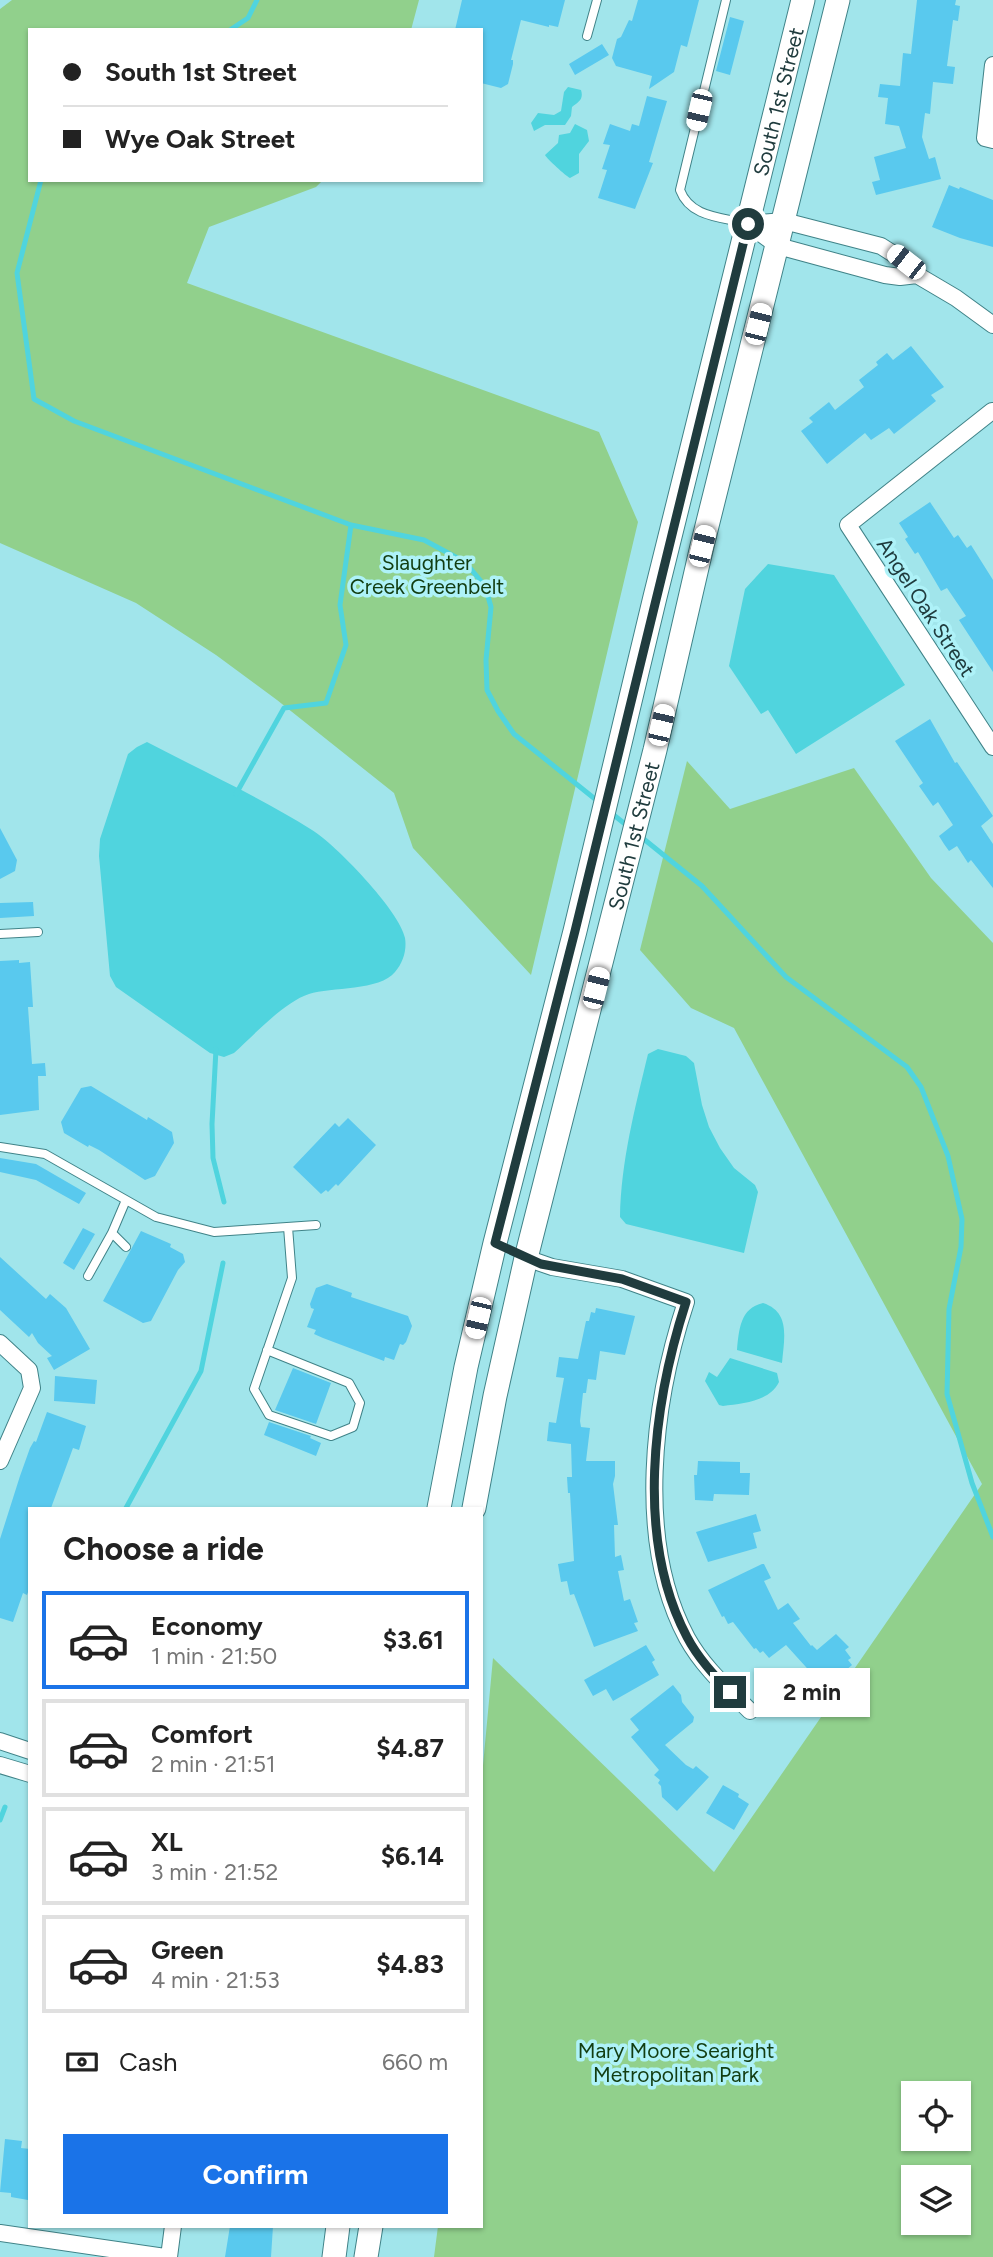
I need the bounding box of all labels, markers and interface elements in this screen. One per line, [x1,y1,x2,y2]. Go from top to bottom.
street label: South 1st Street [747,25,808,178]
text: South 1st Street [105,56,297,88]
car [685,87,714,133]
text: Wye Oak Street [105,123,296,155]
route start [732,208,764,240]
car [883,241,930,283]
car [743,301,774,347]
car [687,523,718,569]
street label: Angel Oak Street [872,533,980,681]
park label: Slaughter Creek Greenbelt [350,550,504,599]
car [647,702,676,748]
street label: South 1st Street [602,759,664,913]
car [581,965,612,1011]
car [464,1295,493,1341]
text: Choose a ride [63,1530,264,1568]
icon: car [67,1609,130,1672]
text: Economy [151,1610,263,1642]
text: $3.61 [383,1624,444,1656]
text: 1 min · 21:50 [151,1642,277,1670]
callout: 2 min [754,1668,870,1716]
route end [714,1676,746,1708]
text: 2 min [783,1678,841,1706]
icon: car [67,1717,130,1780]
text: Comfort [151,1718,253,1750]
text: $4.87 [376,1732,444,1764]
text: 2 min · 21:51 [151,1750,275,1778]
icon: car [67,1825,130,1888]
text: XL [151,1826,183,1858]
text: $6.14 [381,1840,444,1872]
text: 3 min · 21:52 [151,1858,278,1886]
icon: car [67,1933,130,1996]
text: Green [151,1934,224,1966]
text: $4.83 [376,1948,444,1980]
text: 4 min · 21:53 [151,1966,280,1994]
park label: Mary Moore Searight Metropolitan Park [578,2038,774,2087]
icon: cash [63,2043,101,2081]
text: Cash [119,2046,178,2078]
text: 660 m [382,2048,448,2076]
map controls [901,2081,971,2235]
button: locate [901,2081,971,2151]
button: Confirm [63,2134,448,2214]
button: layers [901,2165,971,2235]

